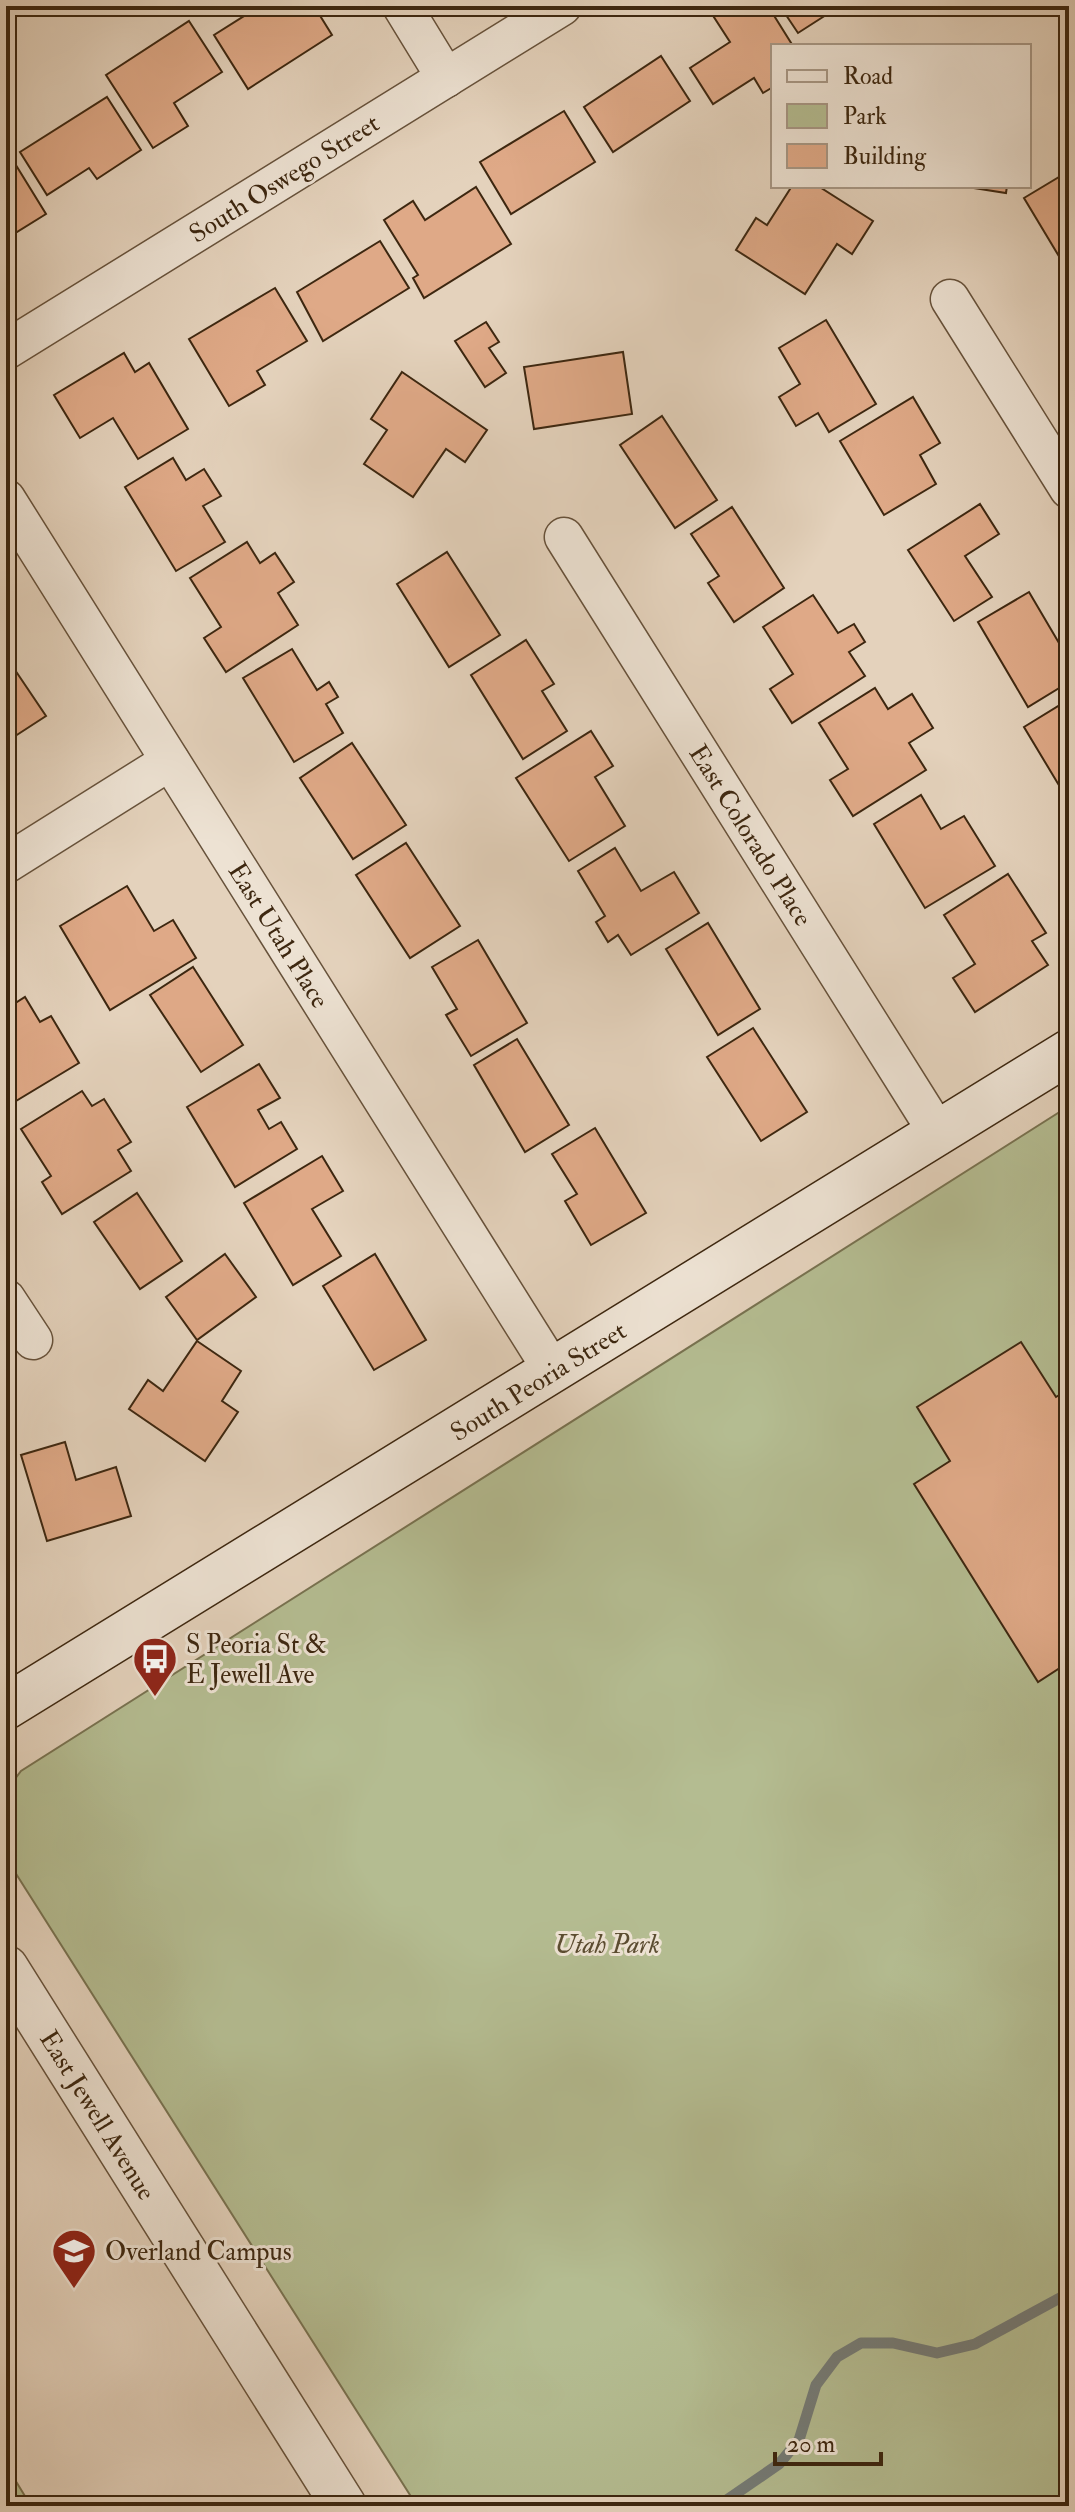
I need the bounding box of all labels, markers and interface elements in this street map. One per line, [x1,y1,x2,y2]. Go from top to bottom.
legend [771,44,1031,188]
text: Road [843,61,893,92]
text: Park [843,101,887,132]
street label: South Oswego Street [184,107,386,250]
text: Building [843,141,927,172]
street label: East Colorado Place [682,739,819,932]
street label: East Utah Place [221,857,336,1014]
street label: South Peoria Street [445,1315,632,1449]
place label: S Peoria St & E Jewell Ave [186,1629,327,1691]
bus stop icon: S Peoria St & E Jewell Ave [131,1635,179,1698]
park label: Utah Park [554,1929,660,1961]
street label: East Jewell Avenue [32,2025,162,2206]
school or university icon: Overland Campus [50,2227,98,2290]
place label: Overland Campus [105,2236,292,2269]
scale bar [775,2416,881,2466]
text: 20 m [787,2429,836,2460]

